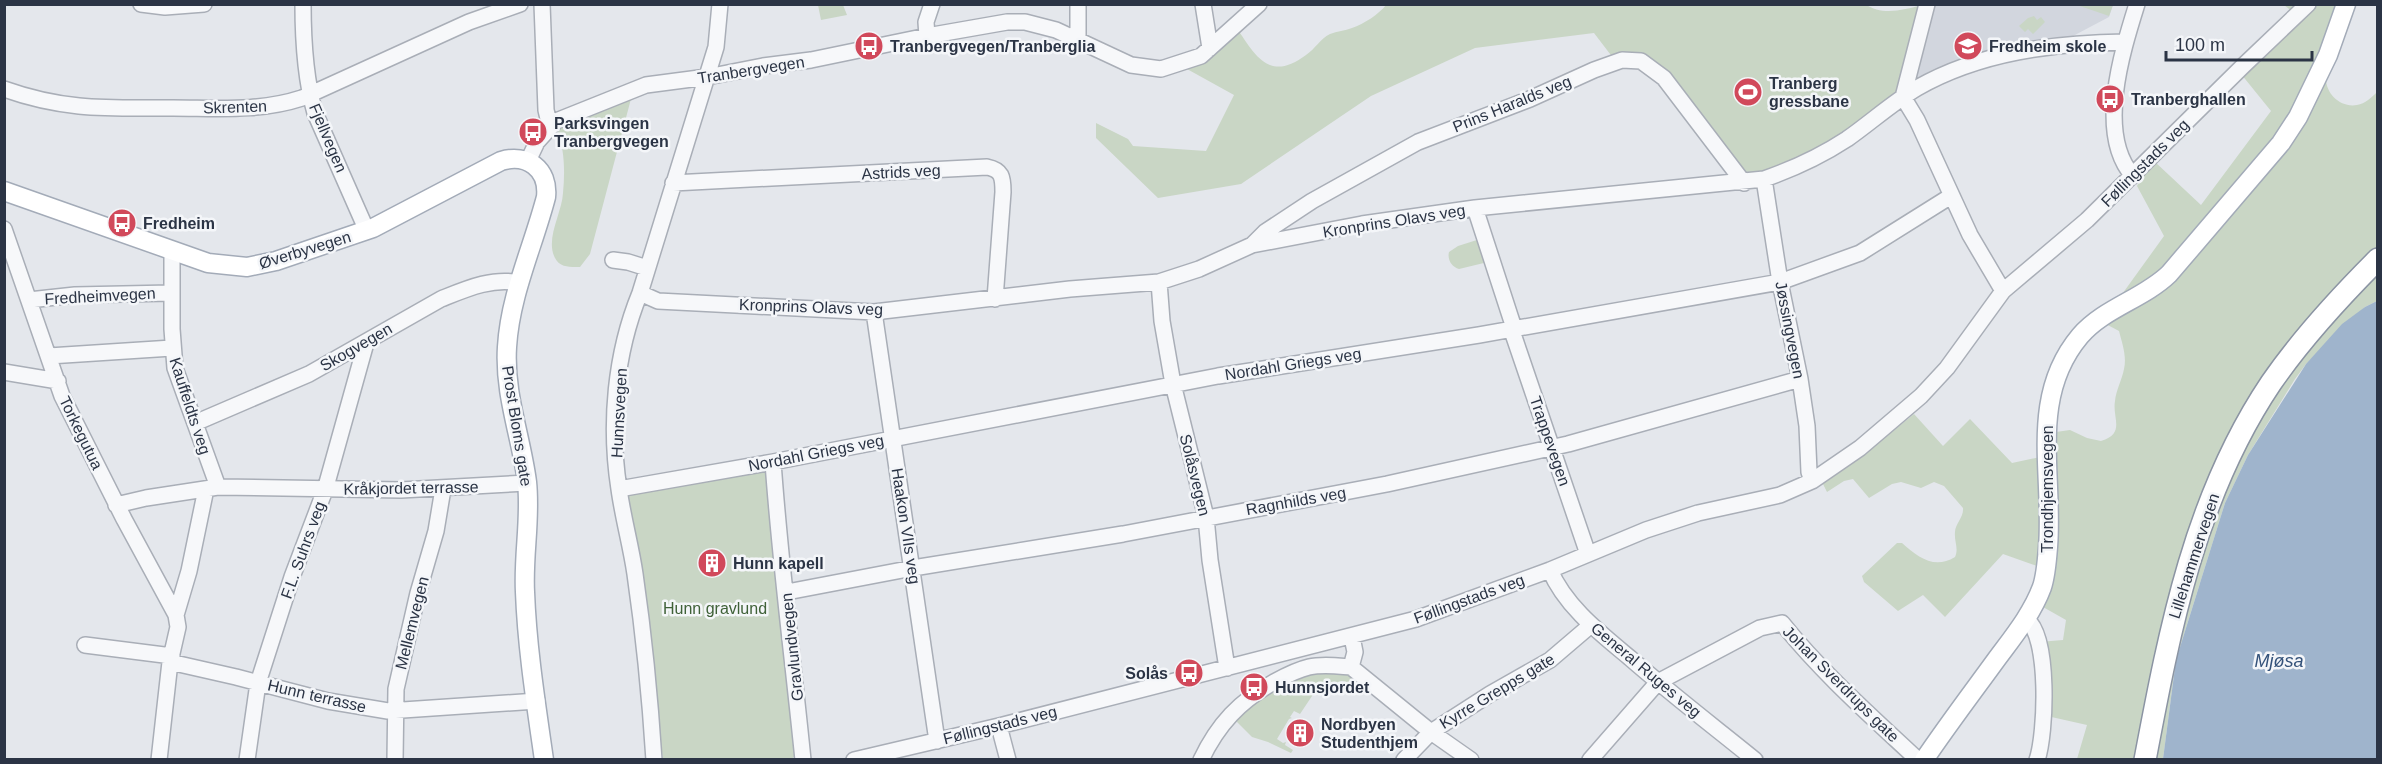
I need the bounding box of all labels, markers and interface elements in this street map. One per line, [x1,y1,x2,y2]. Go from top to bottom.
scale bar [2166,24,2312,62]
bus stop icon: Tranbergvegen/Tranberglia [853,30,885,62]
school or university icon: Fredheim skole [1952,30,1984,62]
text: 100 m [2175,35,2225,55]
place label: Tranbergvegen/Tranberglia [890,38,1096,55]
place label: Fredheim skole [1989,38,2106,55]
street label: Tranbergvegen [696,53,806,87]
street label: Prins Haralds veg [1450,72,1574,136]
place label: Tranberg gressbane [1769,75,1849,110]
sports icon: Tranberg gressbane [1732,76,1764,108]
bus stop icon: Tranberghallen [2094,83,2126,115]
place label: Tranberghallen [2131,91,2246,108]
street label: Skrenten [203,97,267,117]
street label: Fjellvegen [306,101,350,175]
place label: Parksvingen Tranbergvegen [554,115,669,150]
bus stop icon: Parksvingen Tranbergvegen [517,116,549,148]
street label: Føllingstads veg [2098,116,2192,210]
street label: Astrids veg [861,161,941,183]
street label: Kronprins Olavs veg [1322,201,1466,241]
bus stop icon: Fredheim [106,207,138,239]
place label: Fredheim [143,215,215,232]
street label: Øverbyvegen [257,228,353,272]
street label: Jøssingvegen [1772,280,1808,380]
street label: Fredheimvegen [44,285,156,307]
street label: Kronprins Olavs veg [739,296,883,318]
street label: Skogvegen [317,320,395,374]
street label: Nordahl Griegs veg [1224,345,1362,383]
street label: Kauffeldts veg [166,355,214,457]
street label: Prost Bloms gate [499,365,535,488]
street label: Hunnsvegen [608,368,630,458]
street label: Torkegutua [56,394,106,472]
street label: Trappevegen [1527,394,1573,488]
street label: Trondhjemsvegen [2039,425,2056,553]
street label: Nordahl Griegs veg [747,432,885,474]
street label: Solåsvegen [1177,432,1213,518]
street label: Haakon VIIs veg [888,467,924,585]
street label: Kråkjordet terrasse [343,478,479,498]
street label: Ragnhilds veg [1245,484,1347,518]
street label: Lillehammervegen [2166,491,2222,621]
street label: F.L. Suhrs veg [278,499,328,601]
building icon: Hunn kapell [696,547,728,579]
place label: Hunn kapell [733,555,824,572]
street label: Føllingstads veg [1411,571,1527,627]
street label: Mellemvegen [392,575,432,671]
street label: Gravlundvegen [778,592,806,702]
park label: Hunn gravlund [663,600,767,617]
street label: General Ruges veg [1588,619,1704,721]
street label: Johan Sverdrups gate [1780,623,1902,745]
street label: Kyrre Grepps gate [1437,650,1557,732]
water label: Mjøsa [2255,651,2304,671]
bus stop icon: Solås [1173,657,1205,689]
place label: Solås [1125,665,1168,682]
bus stop icon: Hunnsjordet [1238,671,1270,703]
street label: Hunn terrasse [266,676,368,716]
place label: Hunnsjordet [1275,679,1370,696]
street label: Føllingstads veg [941,703,1059,747]
place label: Nordbyen Studenthjem [1321,716,1418,751]
building icon: Nordbyen Studenthjem [1284,717,1316,749]

